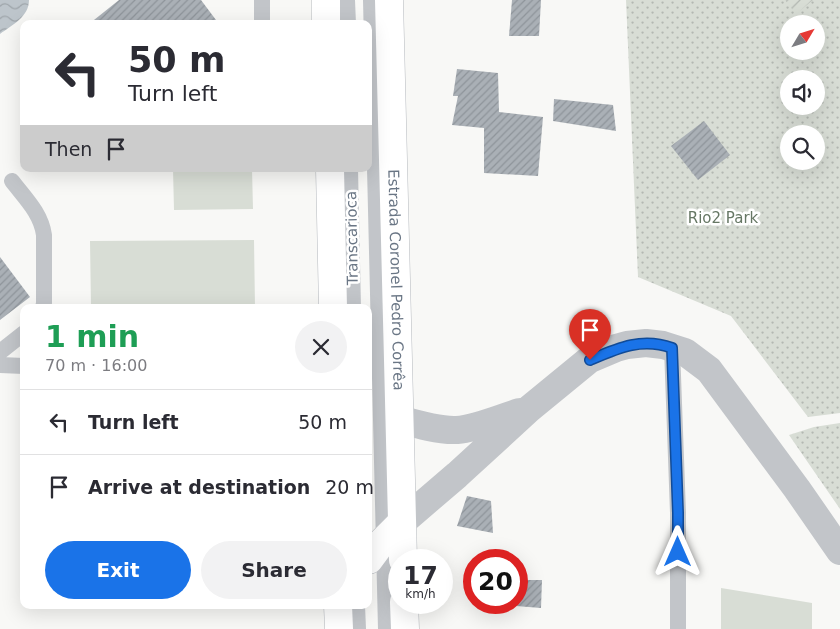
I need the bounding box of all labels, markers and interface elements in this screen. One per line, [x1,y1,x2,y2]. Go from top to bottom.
north arrow [780,15,825,60]
map controls [780,15,825,170]
icon: left [45,40,110,105]
text: 50 m [128,40,225,80]
button: sound [780,70,825,115]
text: Turn left [128,81,217,106]
button: search [780,125,825,170]
icon: arrive [102,135,130,163]
text: Then [45,138,92,160]
street label: Estrada Coronel Pedro Corrêa [384,169,408,391]
street label: Transcarioca [342,191,362,286]
park label: Rio2 Park [688,209,759,227]
pin [569,309,611,360]
icon: arrive [576,316,604,344]
text: 1 min [45,319,139,354]
button: close [295,321,347,373]
text: 70 m · 16:00 [45,356,147,375]
icon: left [45,408,73,436]
text: Turn left [88,411,179,433]
text: 50 m [298,411,347,433]
icon: arrive [45,473,73,501]
text: Arrive at destination [88,476,310,498]
text: 20 m [325,476,374,498]
position arrow [651,525,703,577]
button: Exit [45,541,191,599]
button: Share [201,541,347,599]
speed limit sign: 20 [463,549,528,614]
text: 17 [403,561,438,590]
text: km/h [405,587,436,601]

